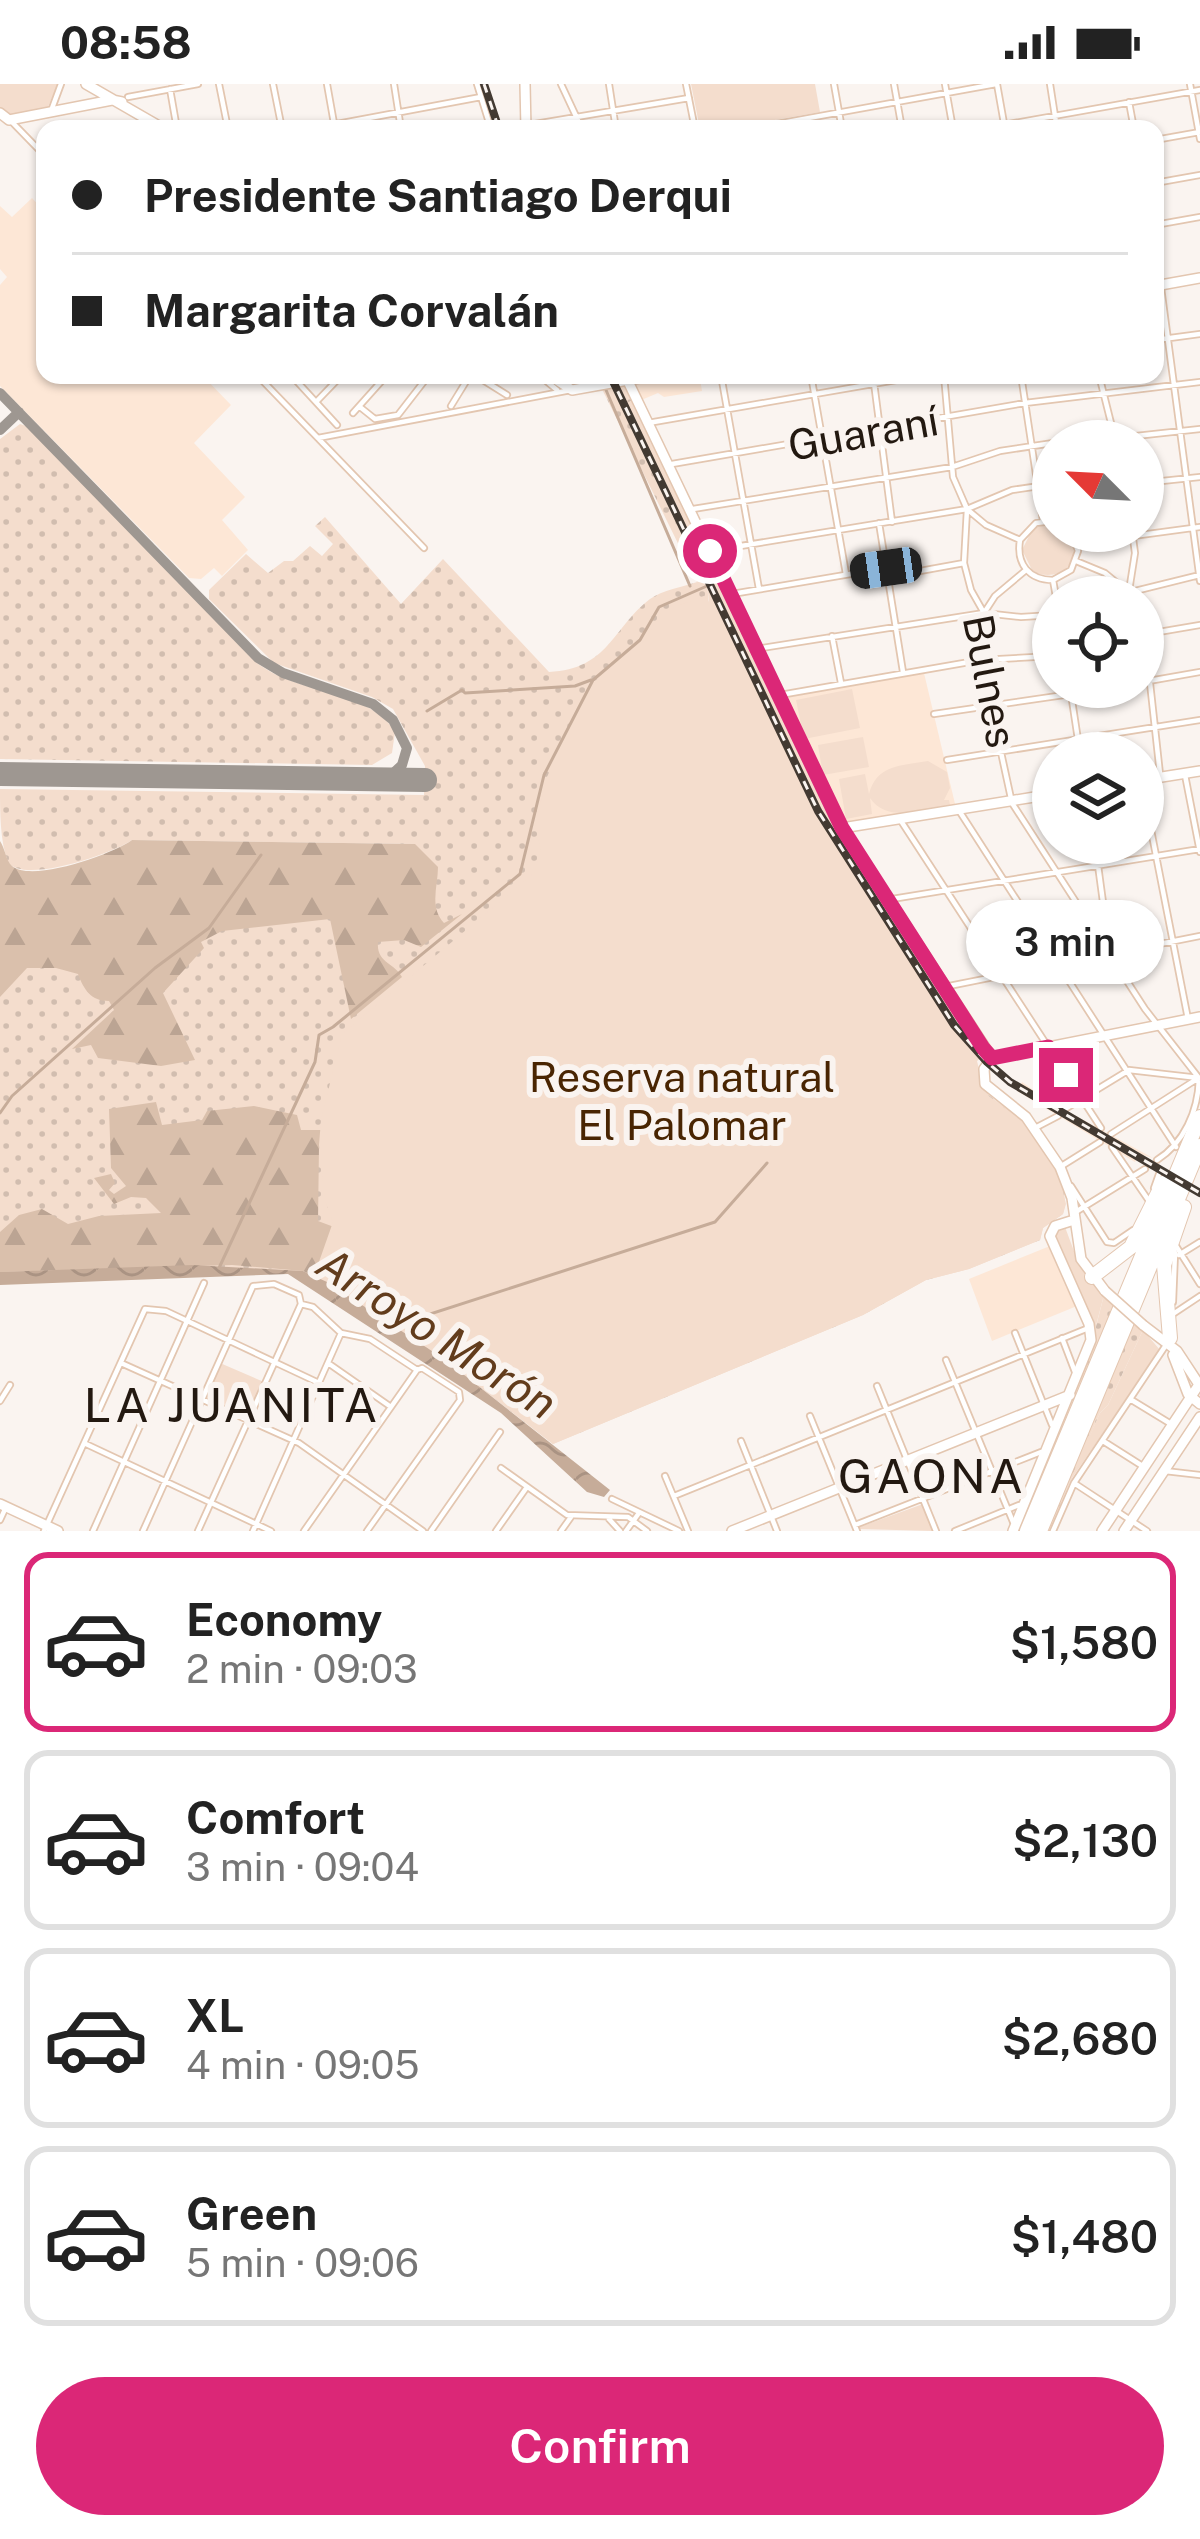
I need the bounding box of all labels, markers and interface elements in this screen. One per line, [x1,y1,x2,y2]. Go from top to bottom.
text: 08:58 [60,16,192,69]
text: Presidente Santiago Derqui [144,169,732,222]
text: Margarita Corvalán [144,284,559,337]
street label: Guaraní [784,395,943,470]
north arrow [1032,420,1164,552]
map controls [1032,420,1164,864]
route start [683,524,737,578]
car [848,545,924,591]
button: locate [1032,576,1164,708]
street label: Bulnes [954,610,1027,752]
button: layers [1032,732,1164,864]
callout: 3 min [967,901,1165,985]
text: 3 min [1014,919,1116,965]
route end [1039,1048,1093,1102]
park label: Reserva natural El Palomar [529,1052,835,1149]
water label: Arroyo Morón [308,1236,567,1430]
district label: LA JUANITA [84,1376,380,1433]
district label: GAONA [838,1447,1026,1504]
icon: car [42,1588,150,1696]
text: Economy [186,1593,382,1646]
text: $1,580 [1010,1616,1158,1669]
text: 2 min · 09:03 [186,1646,417,1692]
icon: car [42,1786,150,1894]
text: Comfort [186,1791,365,1844]
text: $2,130 [1012,1814,1158,1867]
text: 3 min · 09:04 [186,1844,419,1890]
icon: car [42,1984,150,2092]
text: XL [186,1989,244,2042]
text: $2,680 [1002,2012,1158,2065]
text: 4 min · 09:05 [186,2042,419,2088]
icon: car [42,2182,150,2290]
text: Green [186,2187,317,2240]
text: $1,480 [1011,2210,1158,2263]
text: 5 min · 09:06 [186,2240,419,2286]
button: Confirm [36,2377,1164,2515]

